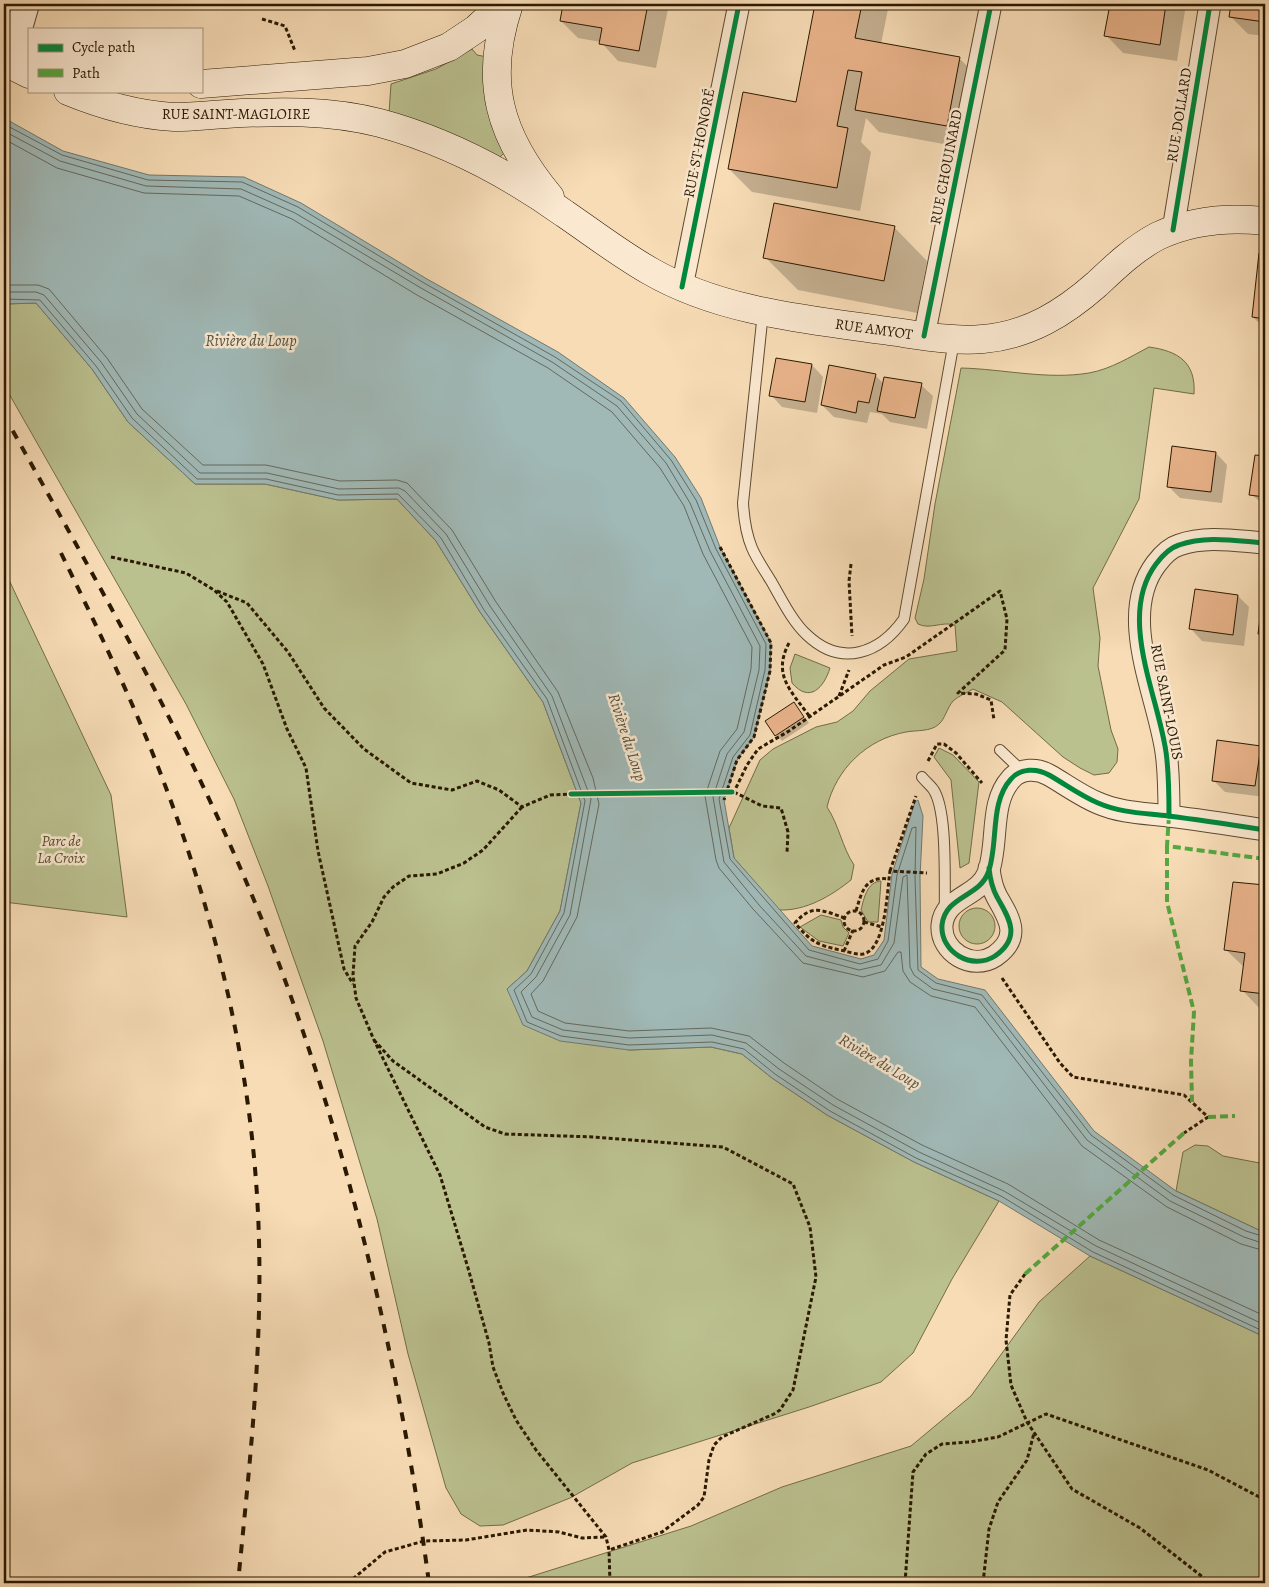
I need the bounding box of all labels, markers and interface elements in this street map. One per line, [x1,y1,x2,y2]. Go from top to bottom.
legend [28,28,202,92]
text: Cycle path [72,37,135,57]
text: Path [72,63,100,83]
street label: RUE DOLLARD [1162,66,1196,164]
street label: RUE ST HONORÉ [679,87,719,199]
street label: RUE SAINT-MAGLOIRE [162,104,310,124]
street label: RUE CHOUINARD [925,108,967,226]
street label: RUE AMYOT [834,314,915,344]
water label: Rivière du Loup [205,330,297,352]
street label: RUE SAINT-LOUIS [1146,642,1188,762]
water label: Rivière du Loup [602,690,652,784]
park label: Parc de La Croix [37,831,86,868]
water label: Rivière du Loup [835,1029,924,1095]

